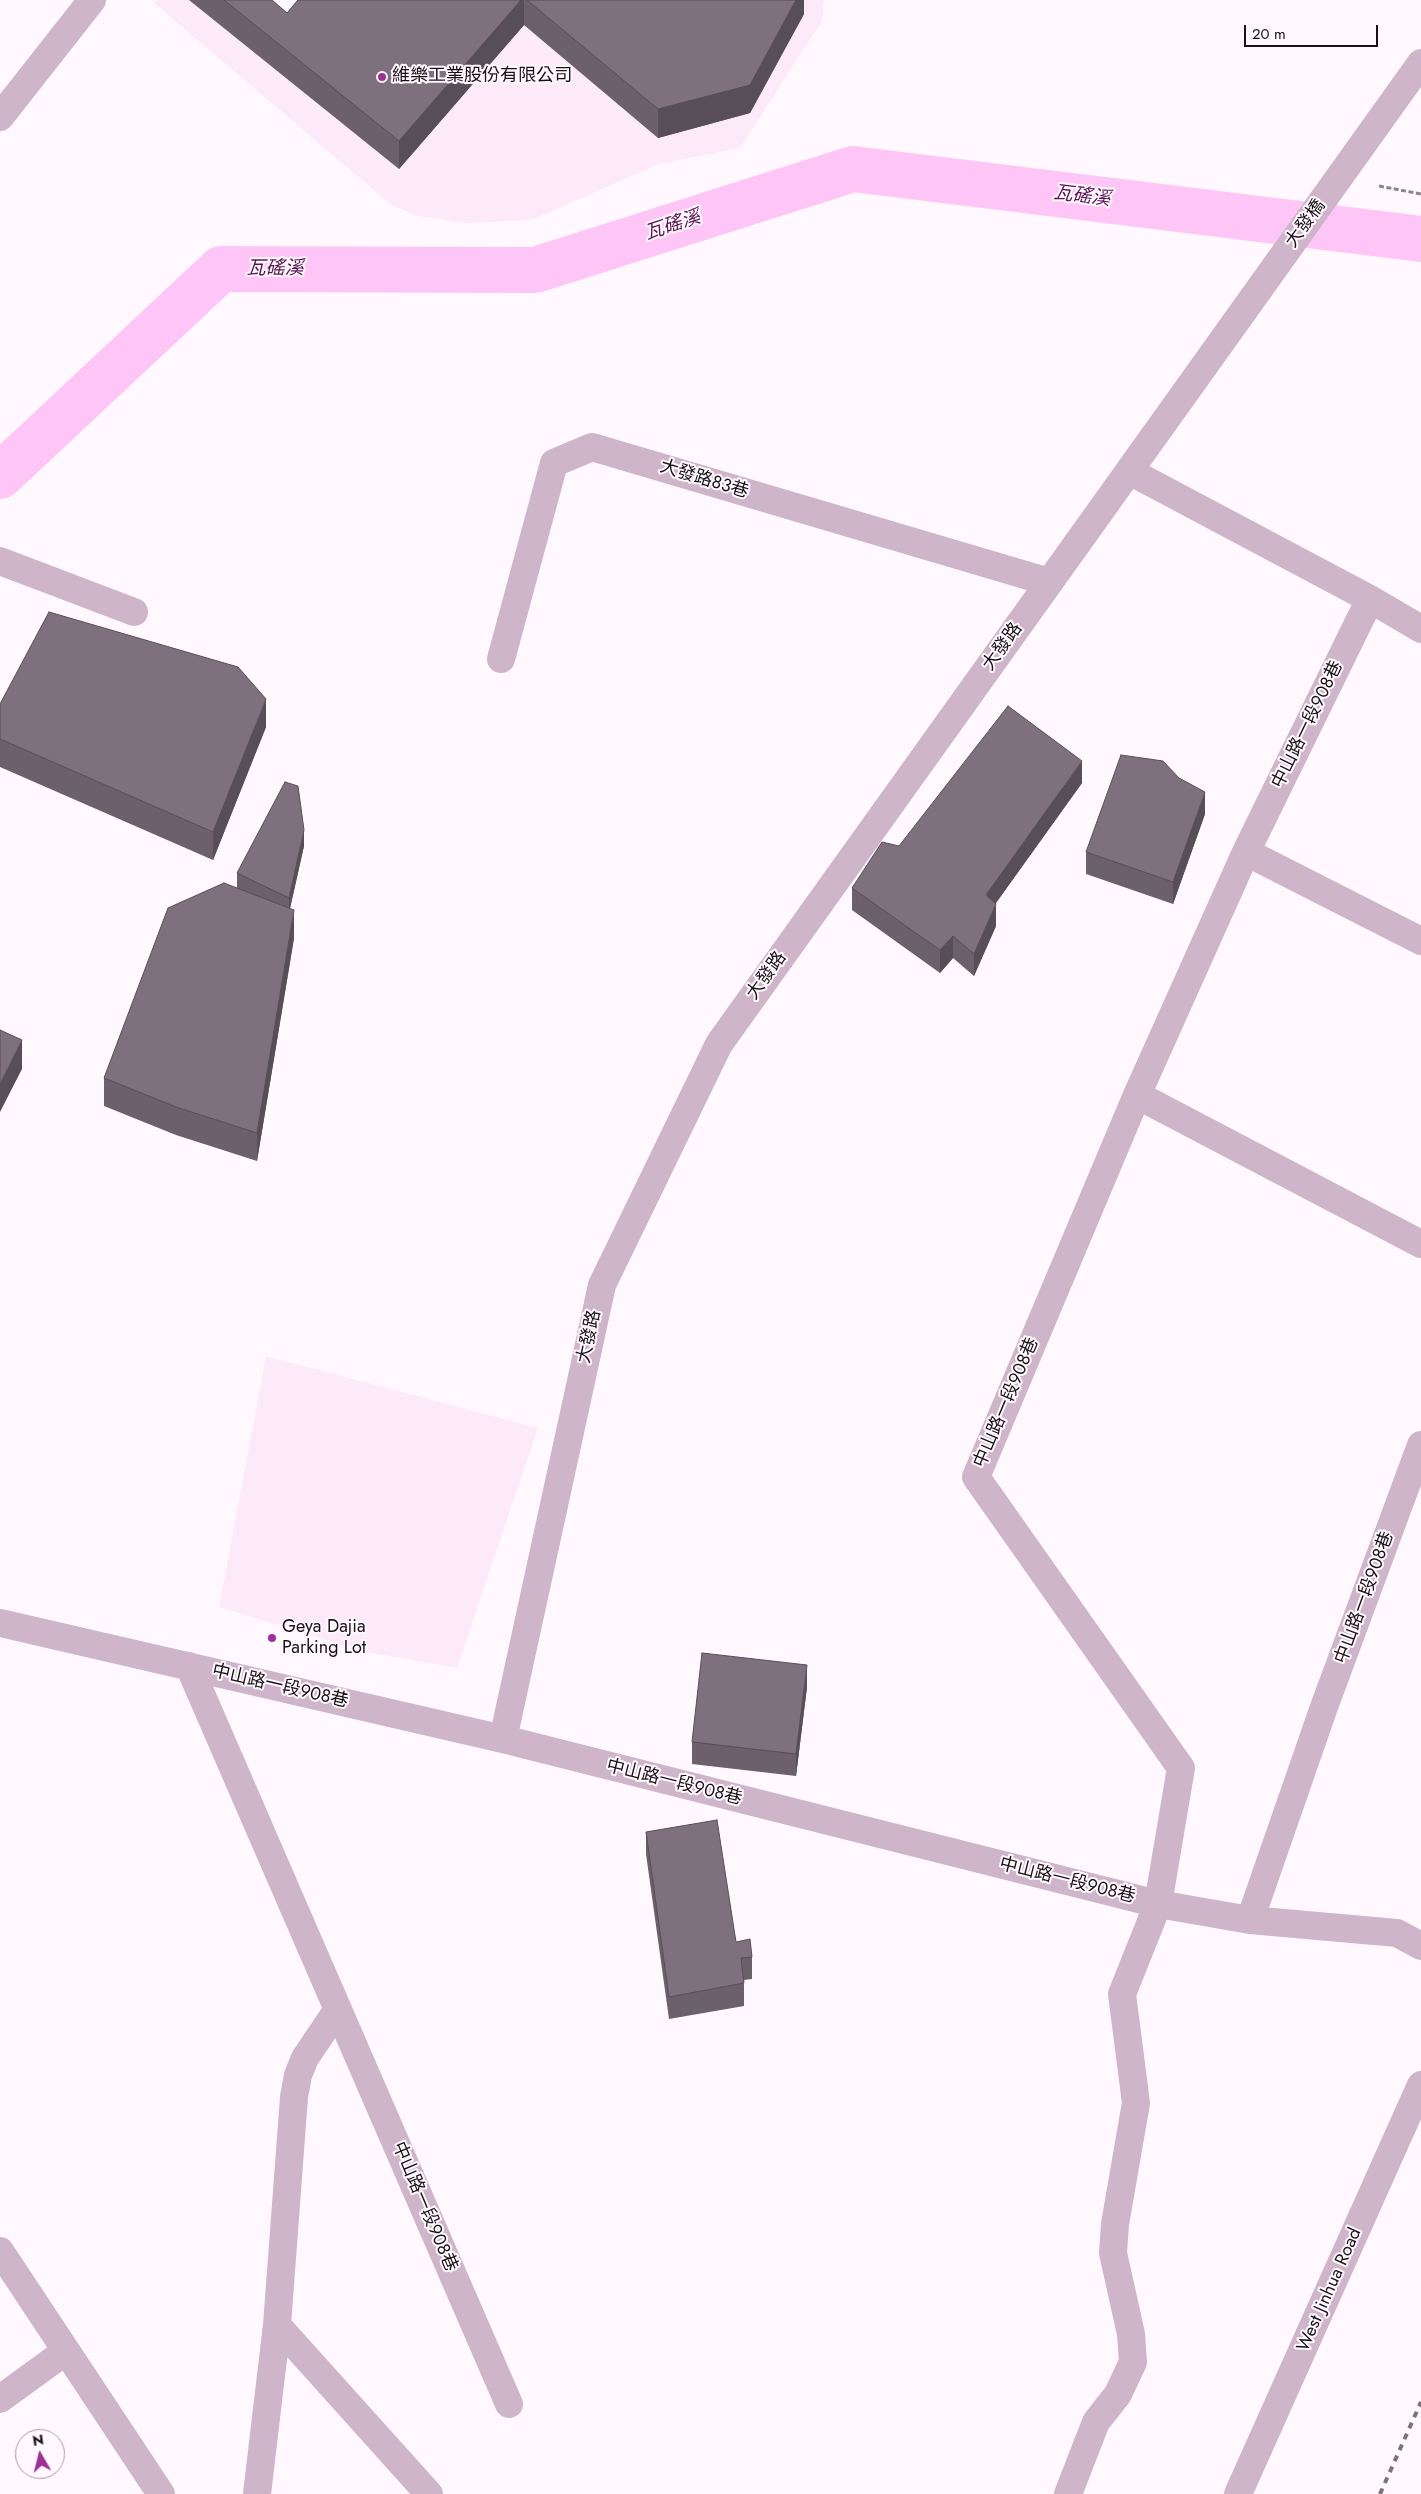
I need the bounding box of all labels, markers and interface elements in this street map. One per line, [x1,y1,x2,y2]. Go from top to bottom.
scale bar [1246,15,1380,47]
text: 20 m [1252,23,1286,45]
place label: 維樂工業股份有限公司 [392,66,572,88]
marker: 維樂工業股份有限公司 [376,71,388,83]
water label: 瓦磘溪 [1052,182,1112,212]
street label: 大發橋 [1281,196,1331,252]
water label: 瓦磘溪 [642,206,704,246]
water label: 瓦磘溪 [247,258,303,280]
street label: 大發路83巷 [657,456,751,504]
street label: 大發路 [978,619,1028,675]
street label: 中山路一段908巷 [1268,658,1348,792]
street label: 大發路 [742,948,792,1004]
street label: 大發路 [574,1308,606,1366]
street label: 中山路一段908巷 [970,1335,1044,1471]
street label: 中山路一段908巷 [1331,1529,1399,1667]
place label: Geya Dajia Parking Lot [282,1617,366,1660]
marker: Geya Dajia Parking Lot [266,1632,278,1644]
street label: 中山路一段908巷 [210,1661,350,1713]
street label: 中山路一段908巷 [604,1756,744,1810]
street label: 中山路一段908巷 [997,1854,1137,1908]
street label: 中山路一段908巷 [387,2139,461,2275]
street label: West Jinhua Road [1293,2225,1367,2355]
north arrow [15,2429,65,2479]
text: N [31,2429,45,2451]

